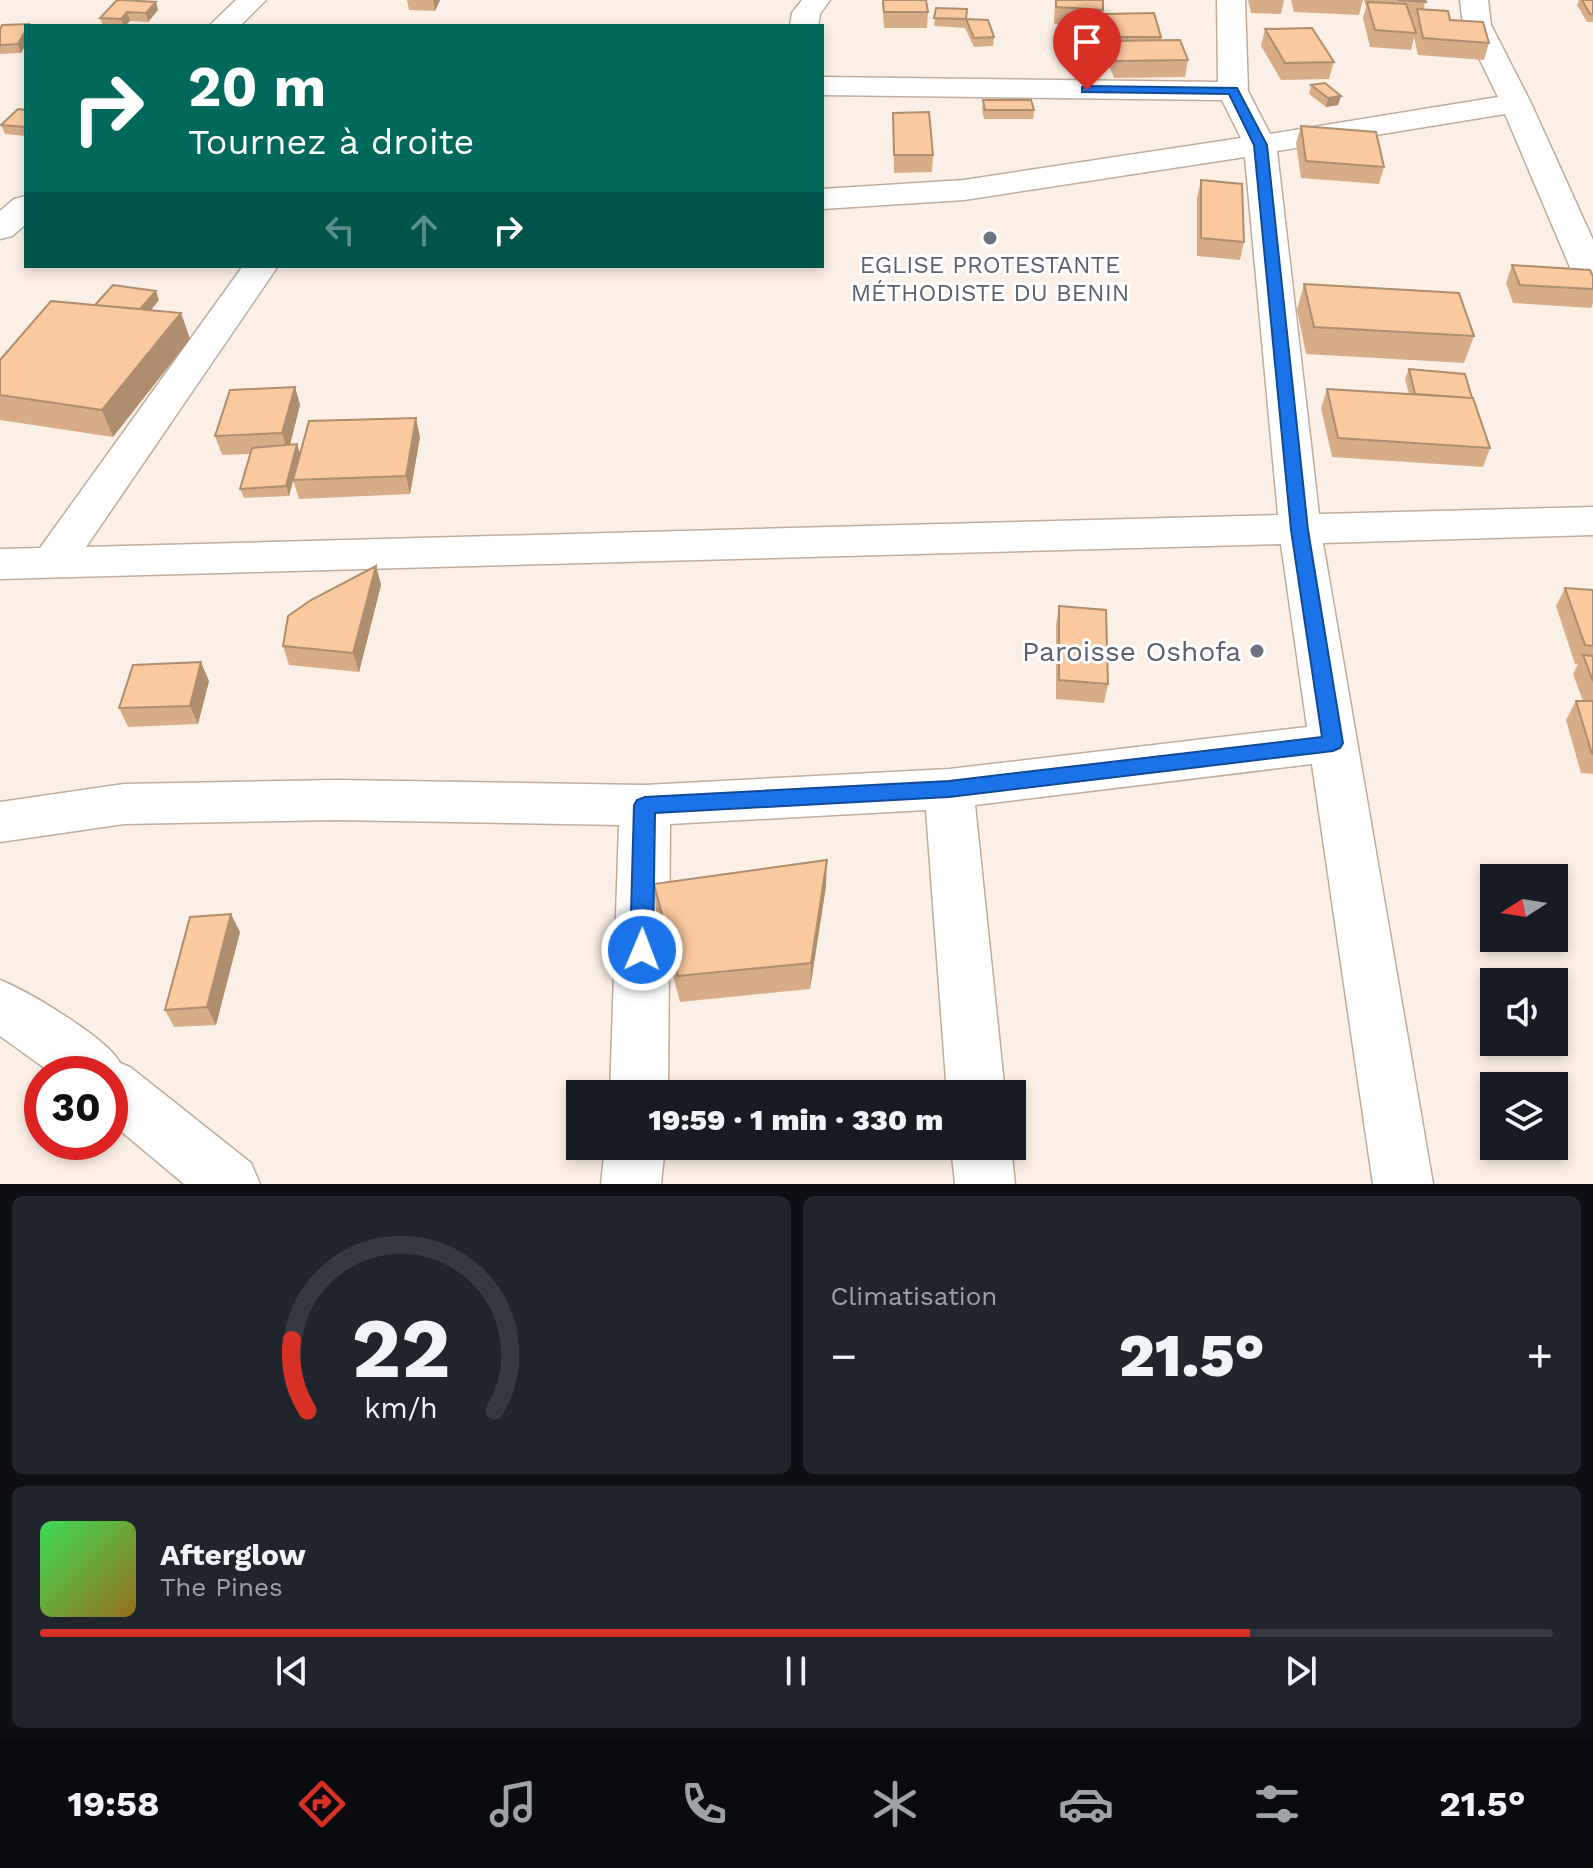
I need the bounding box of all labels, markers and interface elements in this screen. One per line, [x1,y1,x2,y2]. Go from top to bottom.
pin [1053,8,1121,90]
icon: arrive [1065,20,1109,64]
text: 20 m [188,54,326,120]
icon: right [56,56,160,160]
text: Tournez à droite [188,121,474,163]
icon: left [318,208,362,252]
icon: ahead [402,208,446,252]
icon: right [486,208,530,252]
marker: EGLISE PROTESTANTE MÉTHODISTE DU BENIN [981,229,999,247]
place label: EGLISE PROTESTANTE MÉTHODISTE DU BENIN [851,251,1129,307]
place label: Paroisse Oshofa [1022,635,1241,668]
marker: Paroisse Oshofa [1248,642,1266,660]
north arrow [1480,864,1568,952]
map controls [1480,864,1568,1160]
position arrow [600,908,684,992]
button: sound [1480,968,1568,1056]
speed limit sign: 30 [24,1056,128,1160]
button: layers [1480,1072,1568,1160]
text: 19:59 · 1 min · 330 m [649,1102,943,1137]
text: Climatisation [831,1281,997,1311]
text: 22 [352,1300,451,1397]
text: 21.5° [1119,1320,1265,1391]
text: − [831,1330,857,1382]
text: + [1526,1330,1553,1382]
text: km/h [364,1391,438,1425]
text: Afterglow [160,1537,306,1572]
text: The Pines [160,1572,283,1602]
icon: previous [270,1649,314,1693]
icon: pause [774,1649,818,1693]
icon: next [1279,1649,1323,1693]
icon: directions [294,1776,350,1832]
icon: music [485,1776,541,1832]
icon: phone [676,1776,732,1832]
icon: climate [867,1776,923,1832]
icon: car [1058,1776,1114,1832]
icon: filters [1249,1776,1305,1832]
text: 19:58 [67,1783,160,1825]
text: 21.5° [1439,1783,1526,1825]

